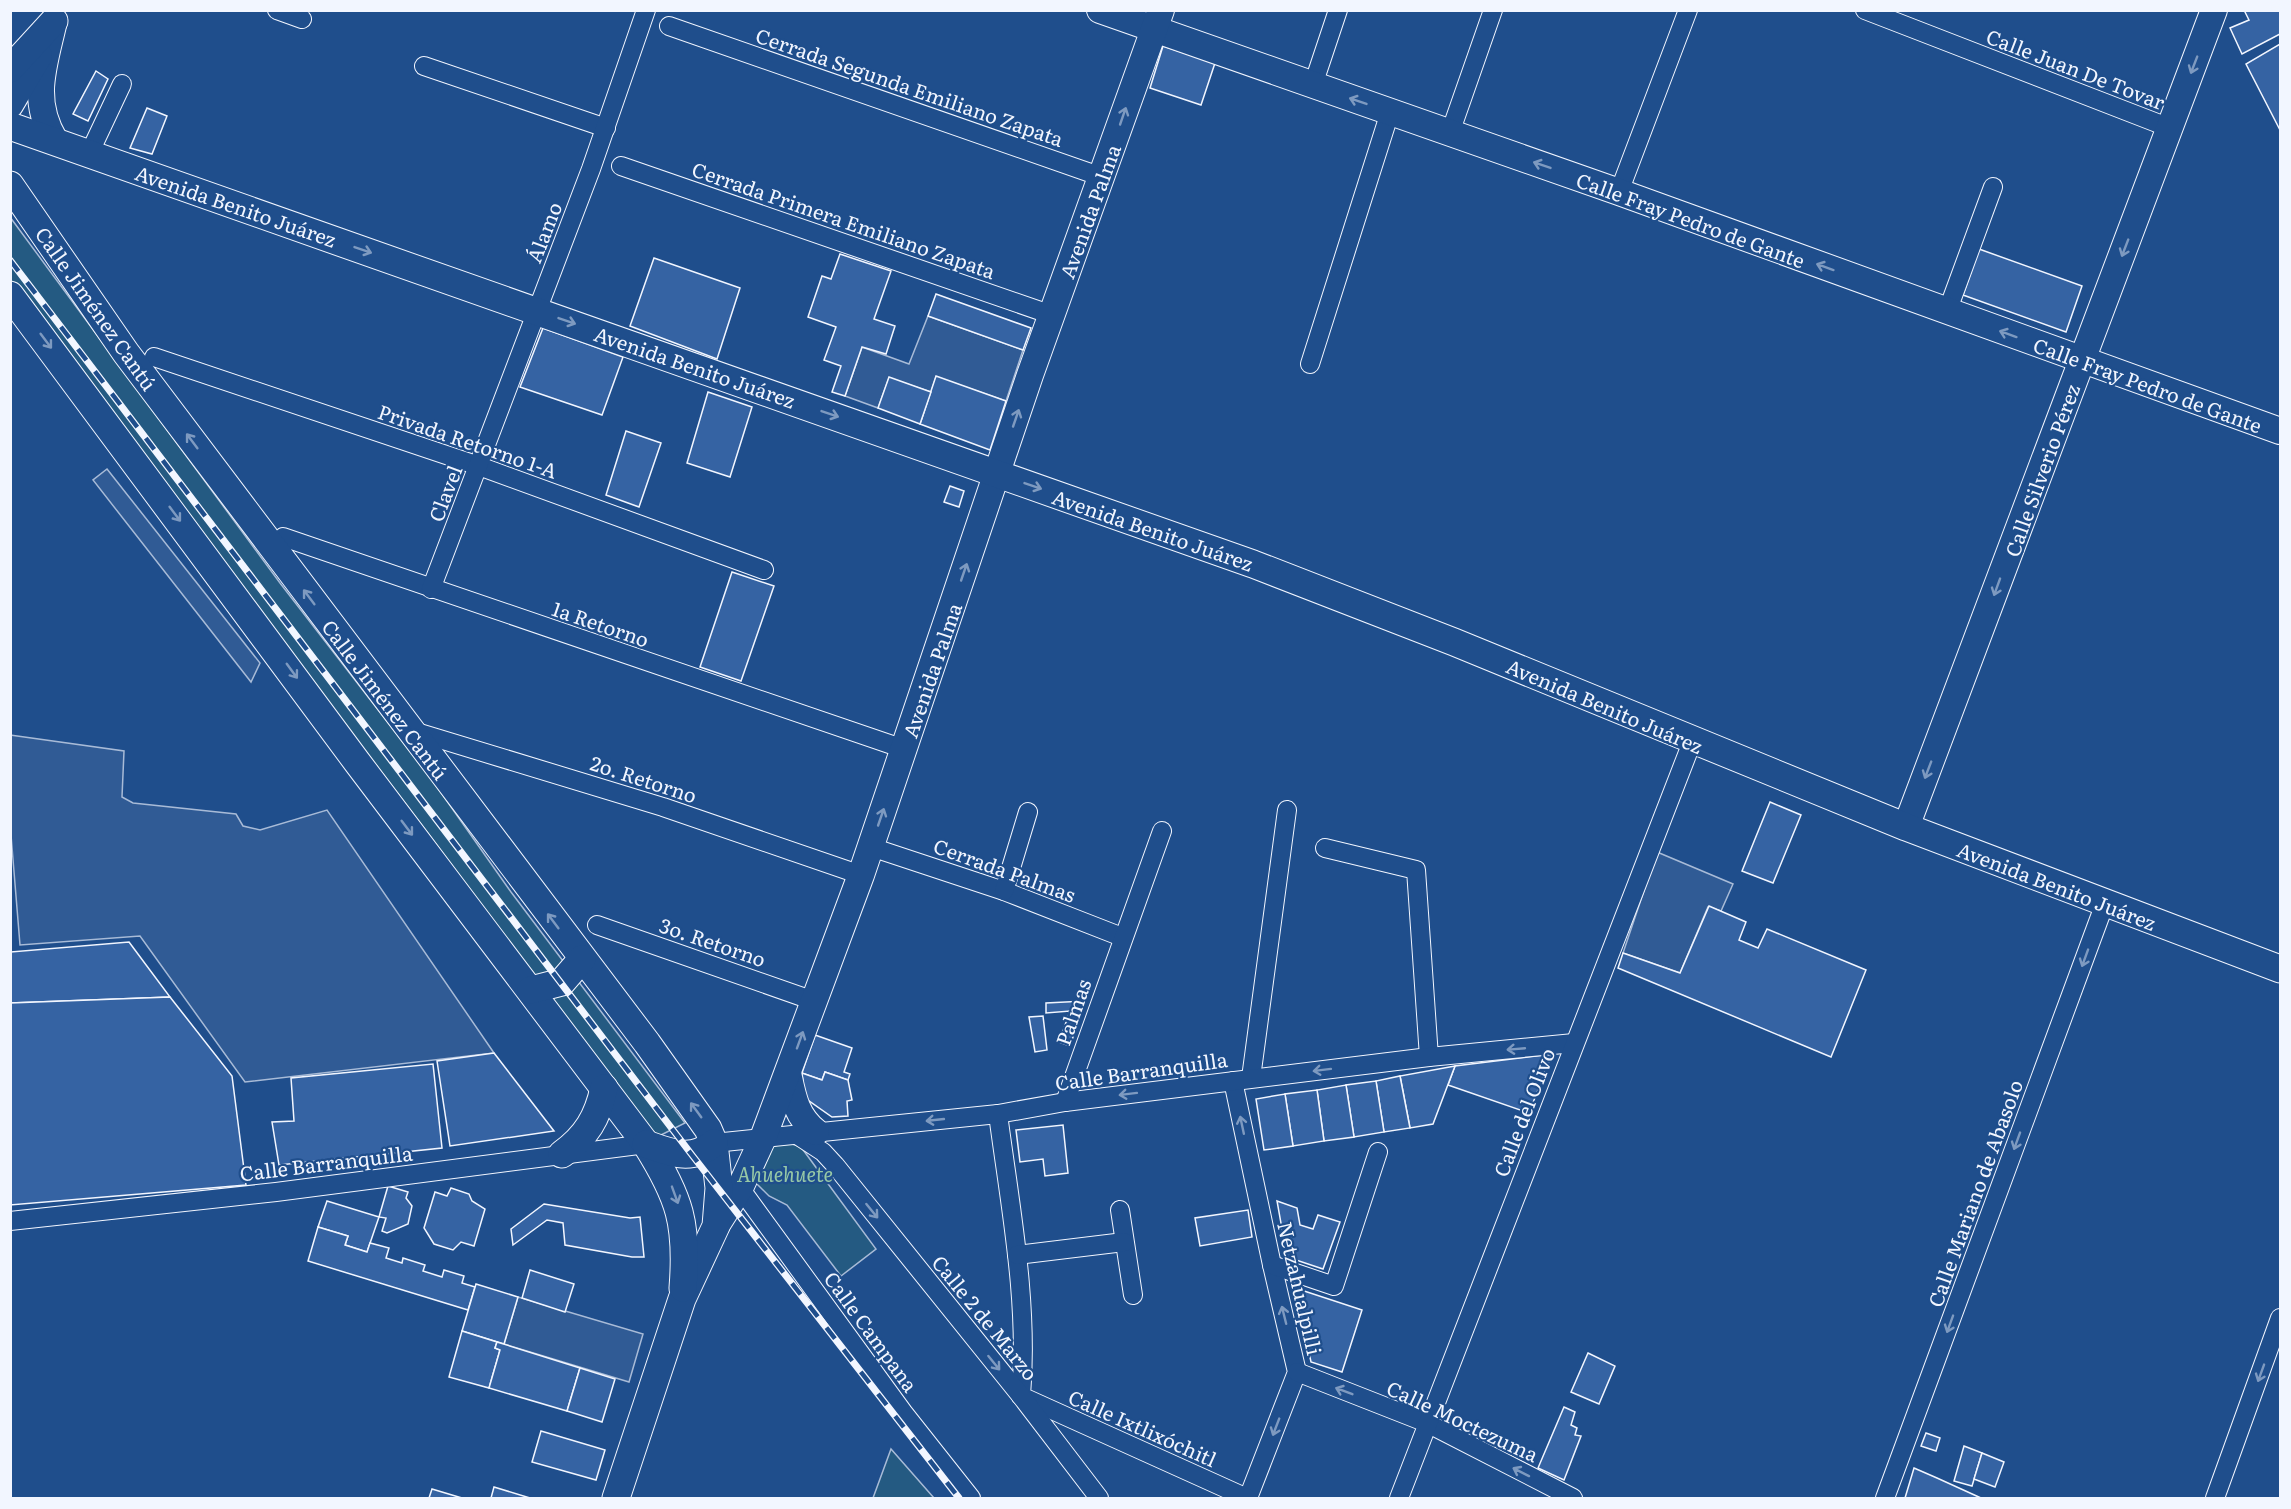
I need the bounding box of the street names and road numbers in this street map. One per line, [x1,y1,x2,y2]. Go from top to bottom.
street label: Cerrada Segunda Emiliano Zapata [752,19,1068,153]
street label: Calle Juan De Tovar [1982,20,2170,116]
street label: Avenida Palma [1051,139,1127,282]
street label: Cerrada Primera Emiliano Zapata [688,153,1000,285]
street label: Avenida Benito Juárez [131,157,341,254]
street label: Calle Fray Pedro de Gante [1573,164,1809,274]
street label: Álamo [518,197,568,267]
street label: Calle Jiménez Cantú [29,220,165,396]
street label: Avenida Benito Juárez [590,318,800,415]
street label: Calle Fray Pedro de Gante [2030,329,2266,439]
street label: Calle Silverio Pérez [1996,379,2086,560]
street label: Privada Retorno 1-A [374,395,562,485]
street label: Clavel [419,460,469,526]
street label: Avenida Benito Juárez [1048,481,1258,578]
street label: 1a Retorno [549,592,653,654]
street label: Avenida Palma [894,598,968,742]
street label: Calle Jiménez Cantú [316,613,457,786]
street label: Avenida Benito Juárez [1502,650,1708,760]
street label: 2o. Retorno [587,747,701,809]
street label: Cerrada Palmas [930,829,1080,909]
street label: Avenida Benito Juárez [1953,833,2161,937]
street label: 3o. Retorno [656,909,770,973]
street label: Palmas [1047,975,1097,1049]
street label: Calle Barranquilla [1053,1043,1229,1097]
street label: Calle del Olivo [1485,1043,1561,1181]
street label: Calle Mariano de Abasolo [1919,1075,2029,1311]
street label: Calle Barranquilla [238,1136,414,1187]
street label: Netzahualpilli [1271,1218,1331,1358]
street label: Calle 2 de Marzo [926,1248,1046,1386]
street label: Calle Campana [818,1264,926,1398]
street label: Calle Moctezuma [1382,1372,1544,1468]
street label: Calle Ixtlixóchitl [1064,1381,1222,1473]

